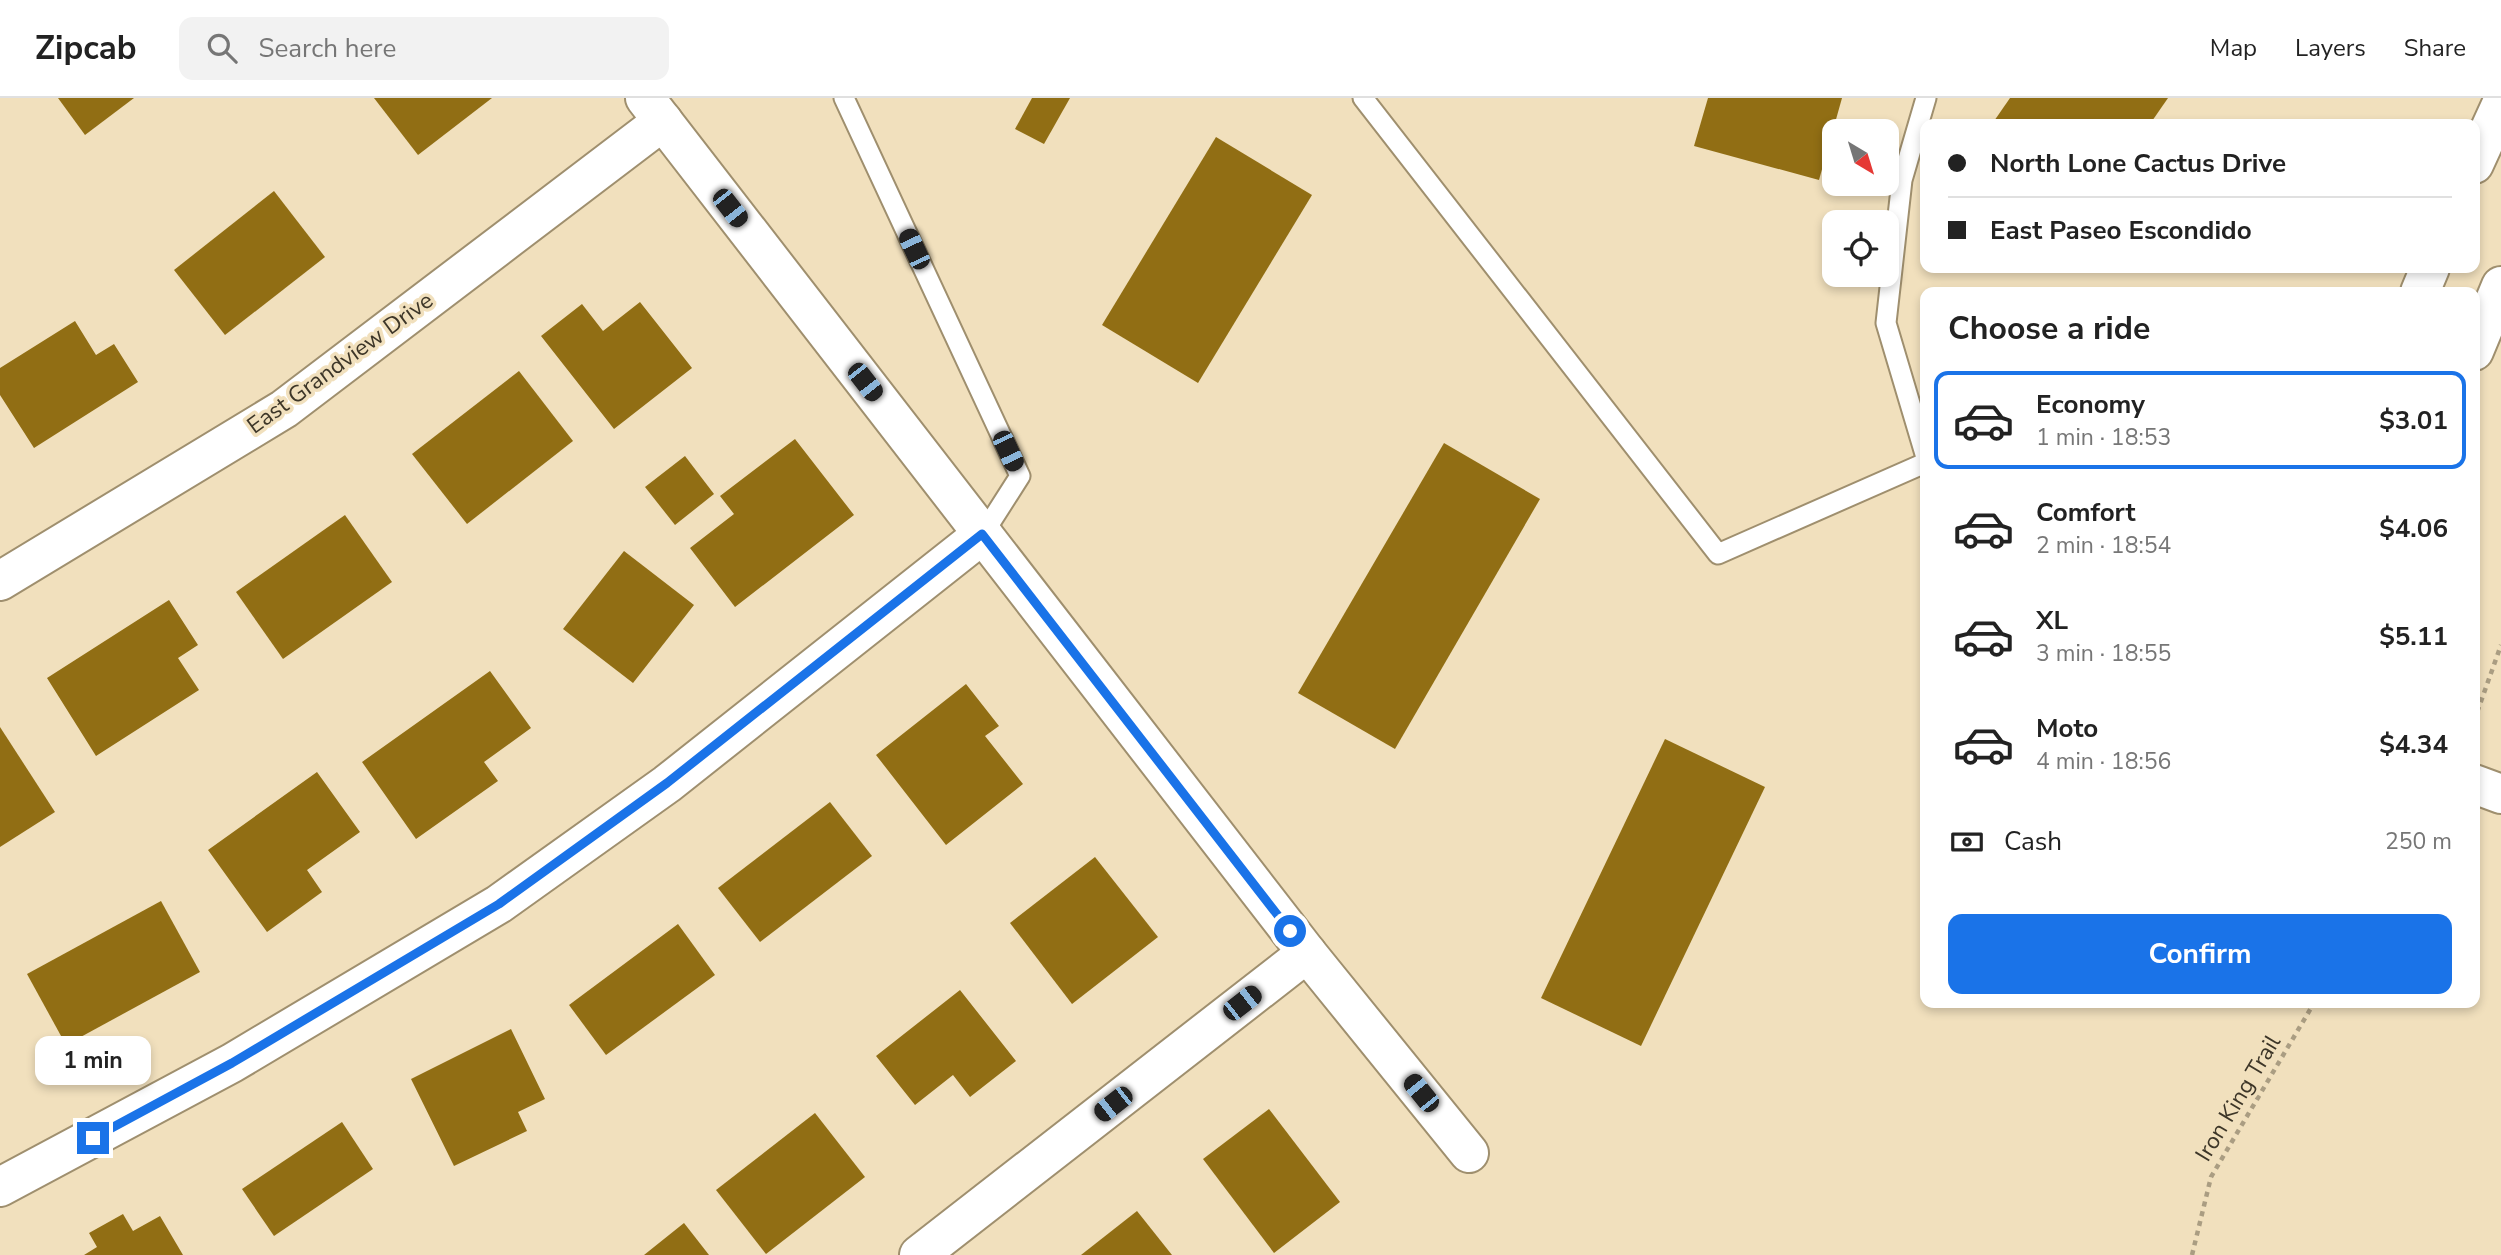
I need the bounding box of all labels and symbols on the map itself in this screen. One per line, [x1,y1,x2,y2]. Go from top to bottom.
north arrow [1822,119,1899,196]
car [709,185,752,231]
car [896,226,933,272]
street label: East Grandview Drive [241,285,439,441]
car [844,359,887,405]
car [990,428,1027,474]
route start [1274,915,1306,947]
car [1219,982,1266,1024]
street label: Iron King Trail [2188,1029,2288,1167]
callout: 1 min [35,1037,151,1086]
car [1400,1070,1443,1116]
car [1090,1083,1137,1125]
route end [77,1122,109,1154]

